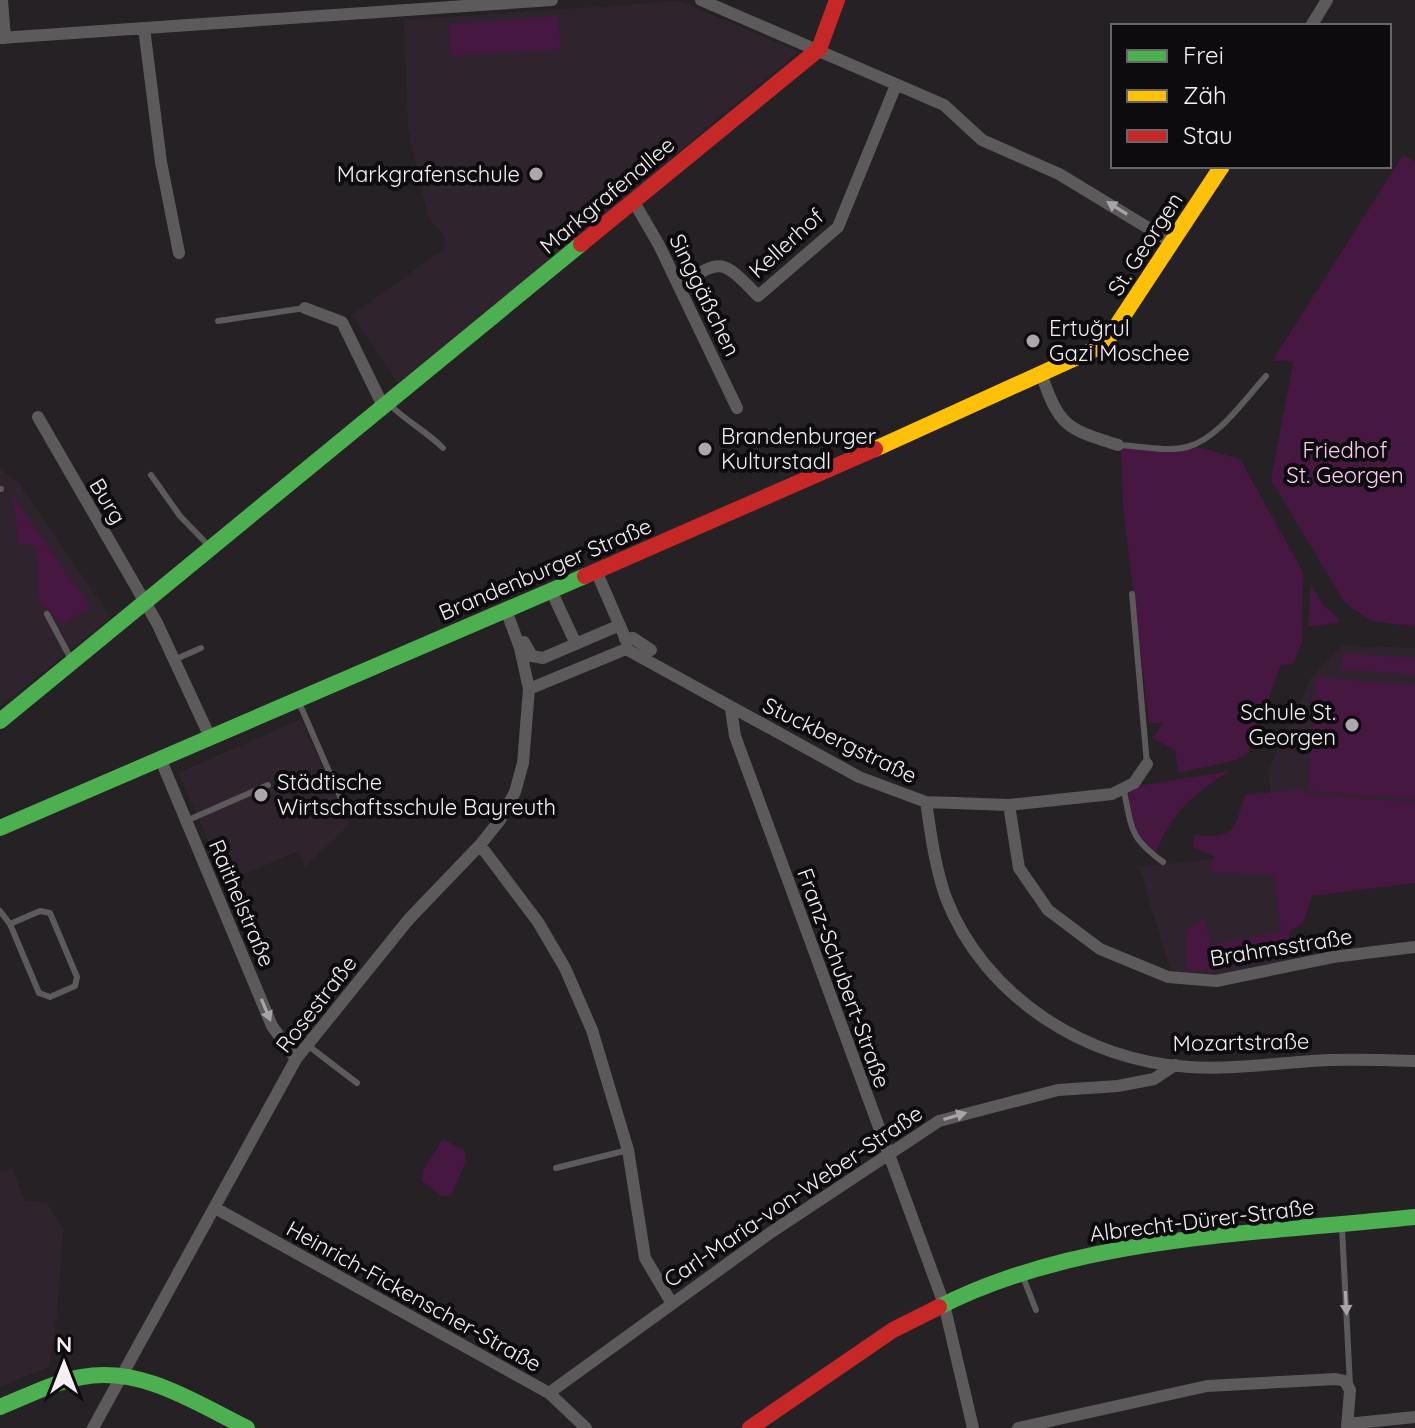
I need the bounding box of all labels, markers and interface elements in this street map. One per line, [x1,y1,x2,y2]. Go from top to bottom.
legend [1111,24,1391,168]
text: Frei [1183,40,1224,70]
text: Zäh [1183,80,1227,110]
text: Stau [1183,120,1233,150]
street label: Markgrafenallee [534,130,680,260]
place label: Markgrafenschule [337,160,520,188]
marker: Markgrafenschule [527,165,545,183]
street label: St. Georgen [1101,187,1189,301]
one-way arrow [1106,201,1128,215]
street label: Kellerhof [743,202,829,284]
street label: Singgäßchen [663,229,747,361]
place label: Ertuğrul Gazi Moschee [1049,314,1190,367]
marker: Ertuğrul Gazi Moschee [1024,332,1042,350]
place label: Brandenburger Kulturstadl [721,422,877,475]
park label: Friedhof St. Georgen [1286,436,1404,489]
marker: Brandenburger Kulturstadl [696,440,714,458]
street label: Burg [83,473,133,529]
street label: Brandenburger Straße [434,511,656,627]
street label: Stuckbergstraße [758,691,922,789]
place label: Schule St. Georgen [1240,698,1336,751]
marker: Schule St. Georgen [1343,716,1361,734]
place label: Städtische Wirtschaftsschule Bayreuth [277,768,556,821]
marker: Städtische Wirtschaftsschule Bayreuth [252,786,270,804]
street label: Raithelstraße [203,835,281,971]
street label: Franz-Schubert-Straße [791,864,897,1092]
street label: Brahmsstraße [1208,922,1354,972]
street label: Rosestraße [269,950,363,1058]
one-way arrow [259,999,272,1022]
street label: Mozartstraße [1172,1027,1310,1057]
street label: Carl-Maria-von-Weber-Straße [658,1099,928,1293]
one-way arrow [943,1109,967,1122]
street label: Albrecht-Dürer-Straße [1088,1192,1316,1248]
street label: Heinrich-Fickenscher-Straße [282,1214,546,1378]
one-way arrow [1340,1291,1353,1316]
north arrow [24,1324,104,1404]
text: N [56,1330,72,1358]

